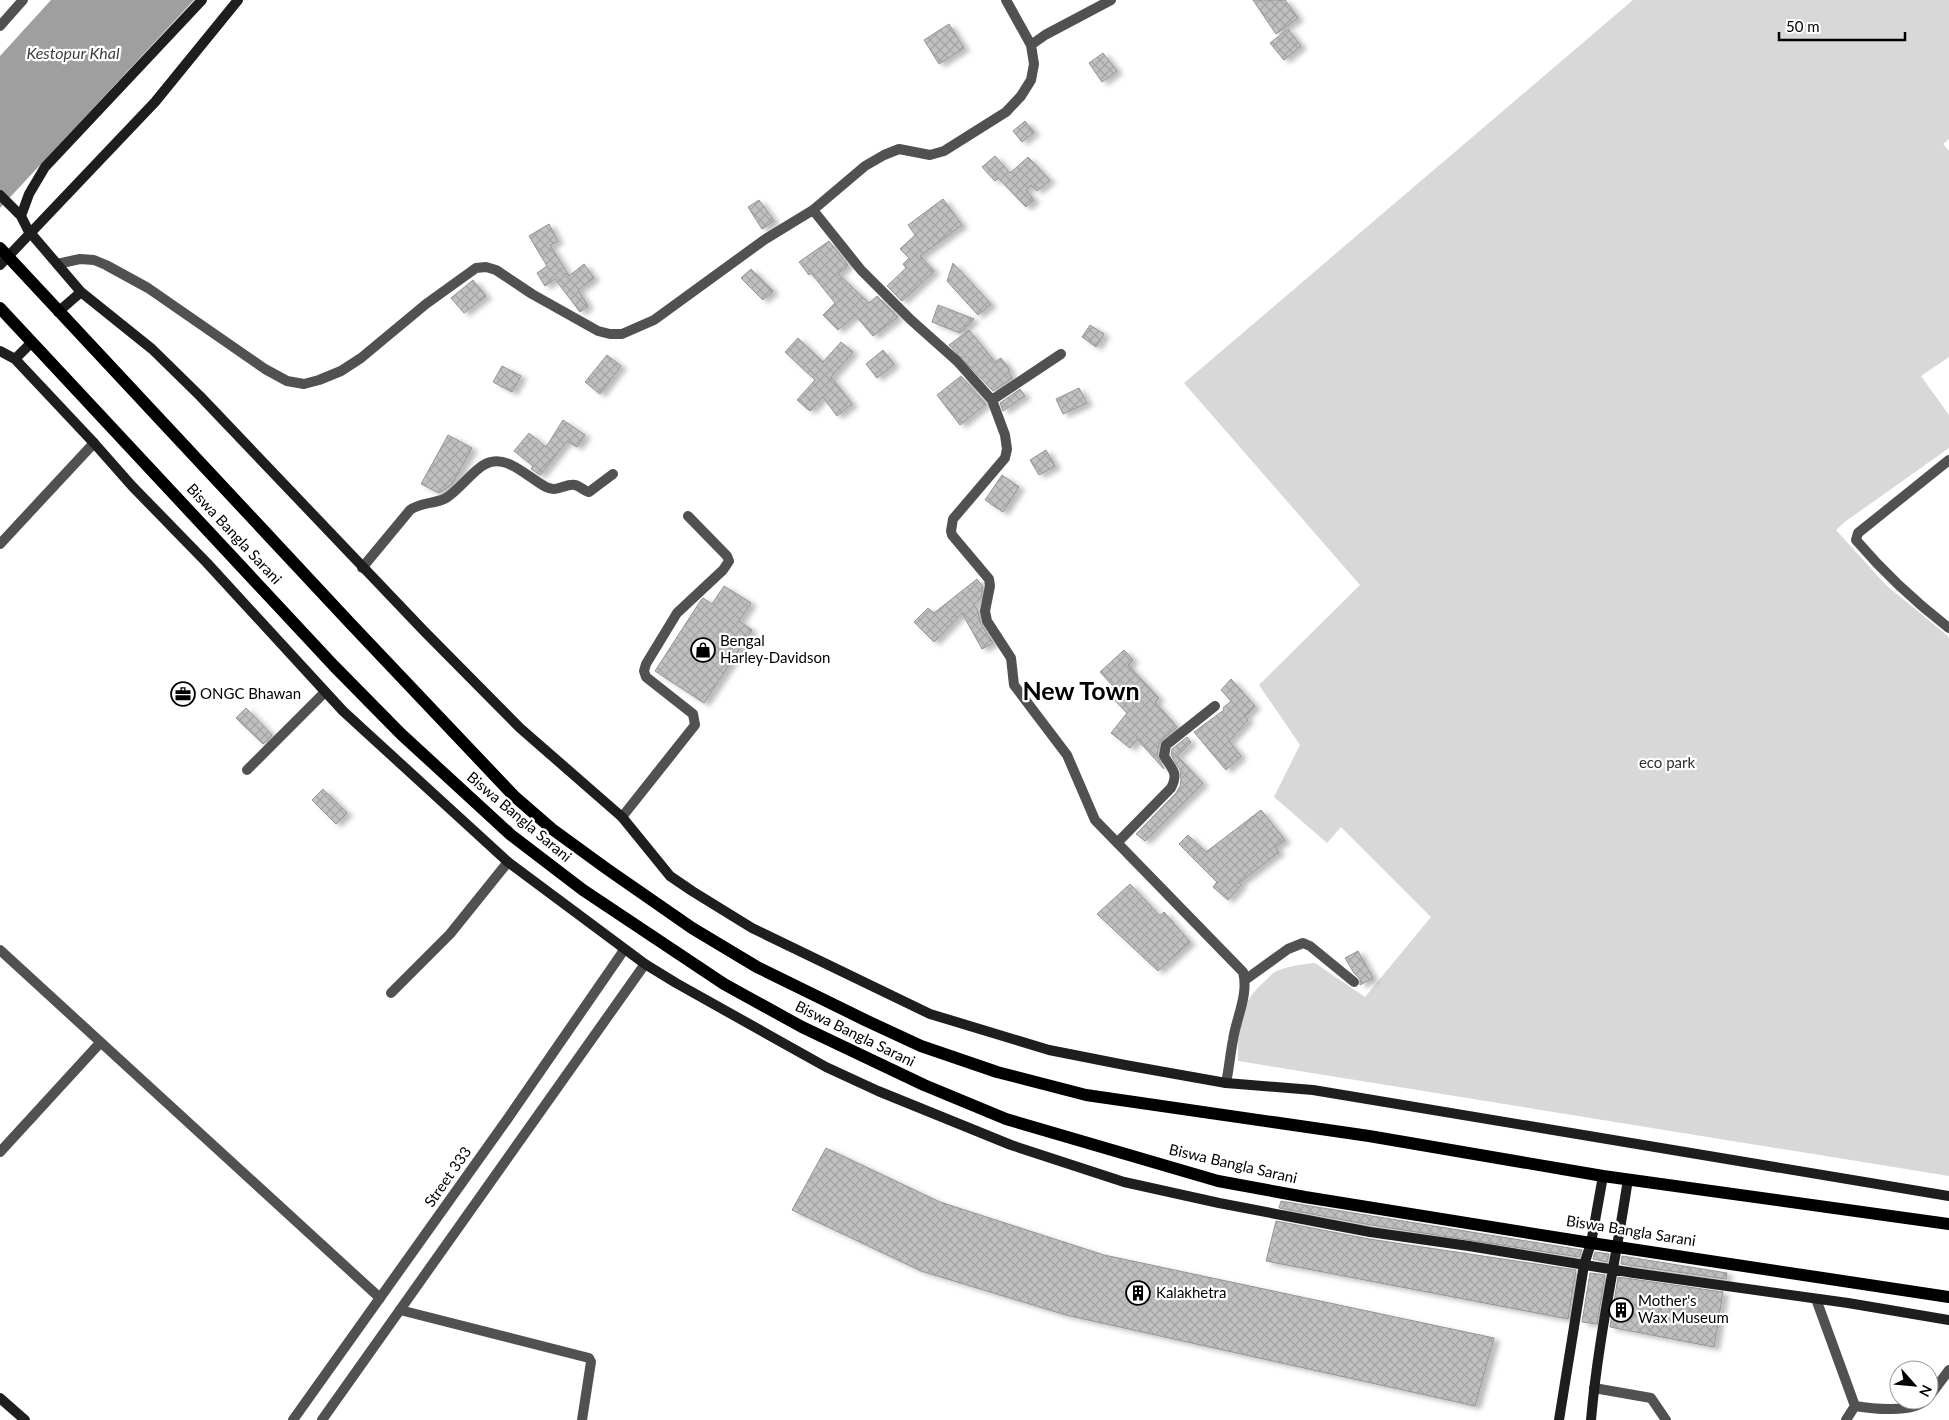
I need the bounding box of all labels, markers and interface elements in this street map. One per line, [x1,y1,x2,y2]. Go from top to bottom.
scale bar [1779,10,1905,42]
text: 50 m [1786,17,1820,35]
water label: Kestopur Khal [26,43,120,62]
street label: Biswa Bangla Sarani [184,479,286,587]
place label: Bengal Harley-Davidson [720,631,830,666]
shop icon: Bengal Harley-Davidson [690,637,716,663]
district label: New Town [1022,675,1140,705]
office icon: ONGC Bhawan [170,681,196,707]
place label: ONGC Bhawan [200,684,301,702]
park label: eco park [1639,753,1695,771]
street label: Biswa Bangla Sarani [464,767,576,865]
street label: Biswa Bangla Sarani [793,996,918,1070]
street label: Biswa Bangla Sarani [1167,1140,1299,1187]
street label: Street 333 [420,1143,474,1210]
street label: Biswa Bangla Sarani [1565,1211,1697,1249]
building icon: Kalakhetra [1125,1280,1151,1306]
place label: Kalakhetra [1156,1283,1226,1301]
place label: Mother's Wax Museum [1638,1291,1729,1326]
building icon: Mother's Wax Museum [1608,1297,1634,1323]
north arrow [1889,1360,1939,1410]
text: N [1916,1382,1936,1400]

